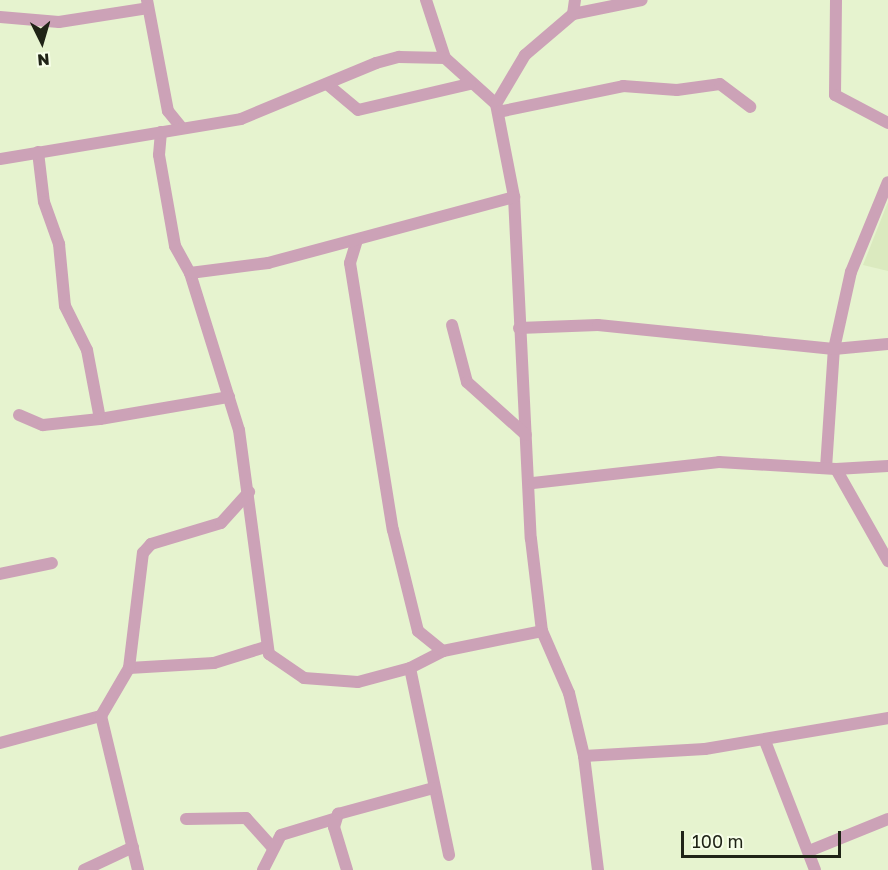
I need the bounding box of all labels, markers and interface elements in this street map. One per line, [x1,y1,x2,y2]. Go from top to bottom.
north arrow [12,12,72,72]
text: N [37,49,51,70]
scale bar [684,819,844,857]
text: 100 m [692,830,743,852]

